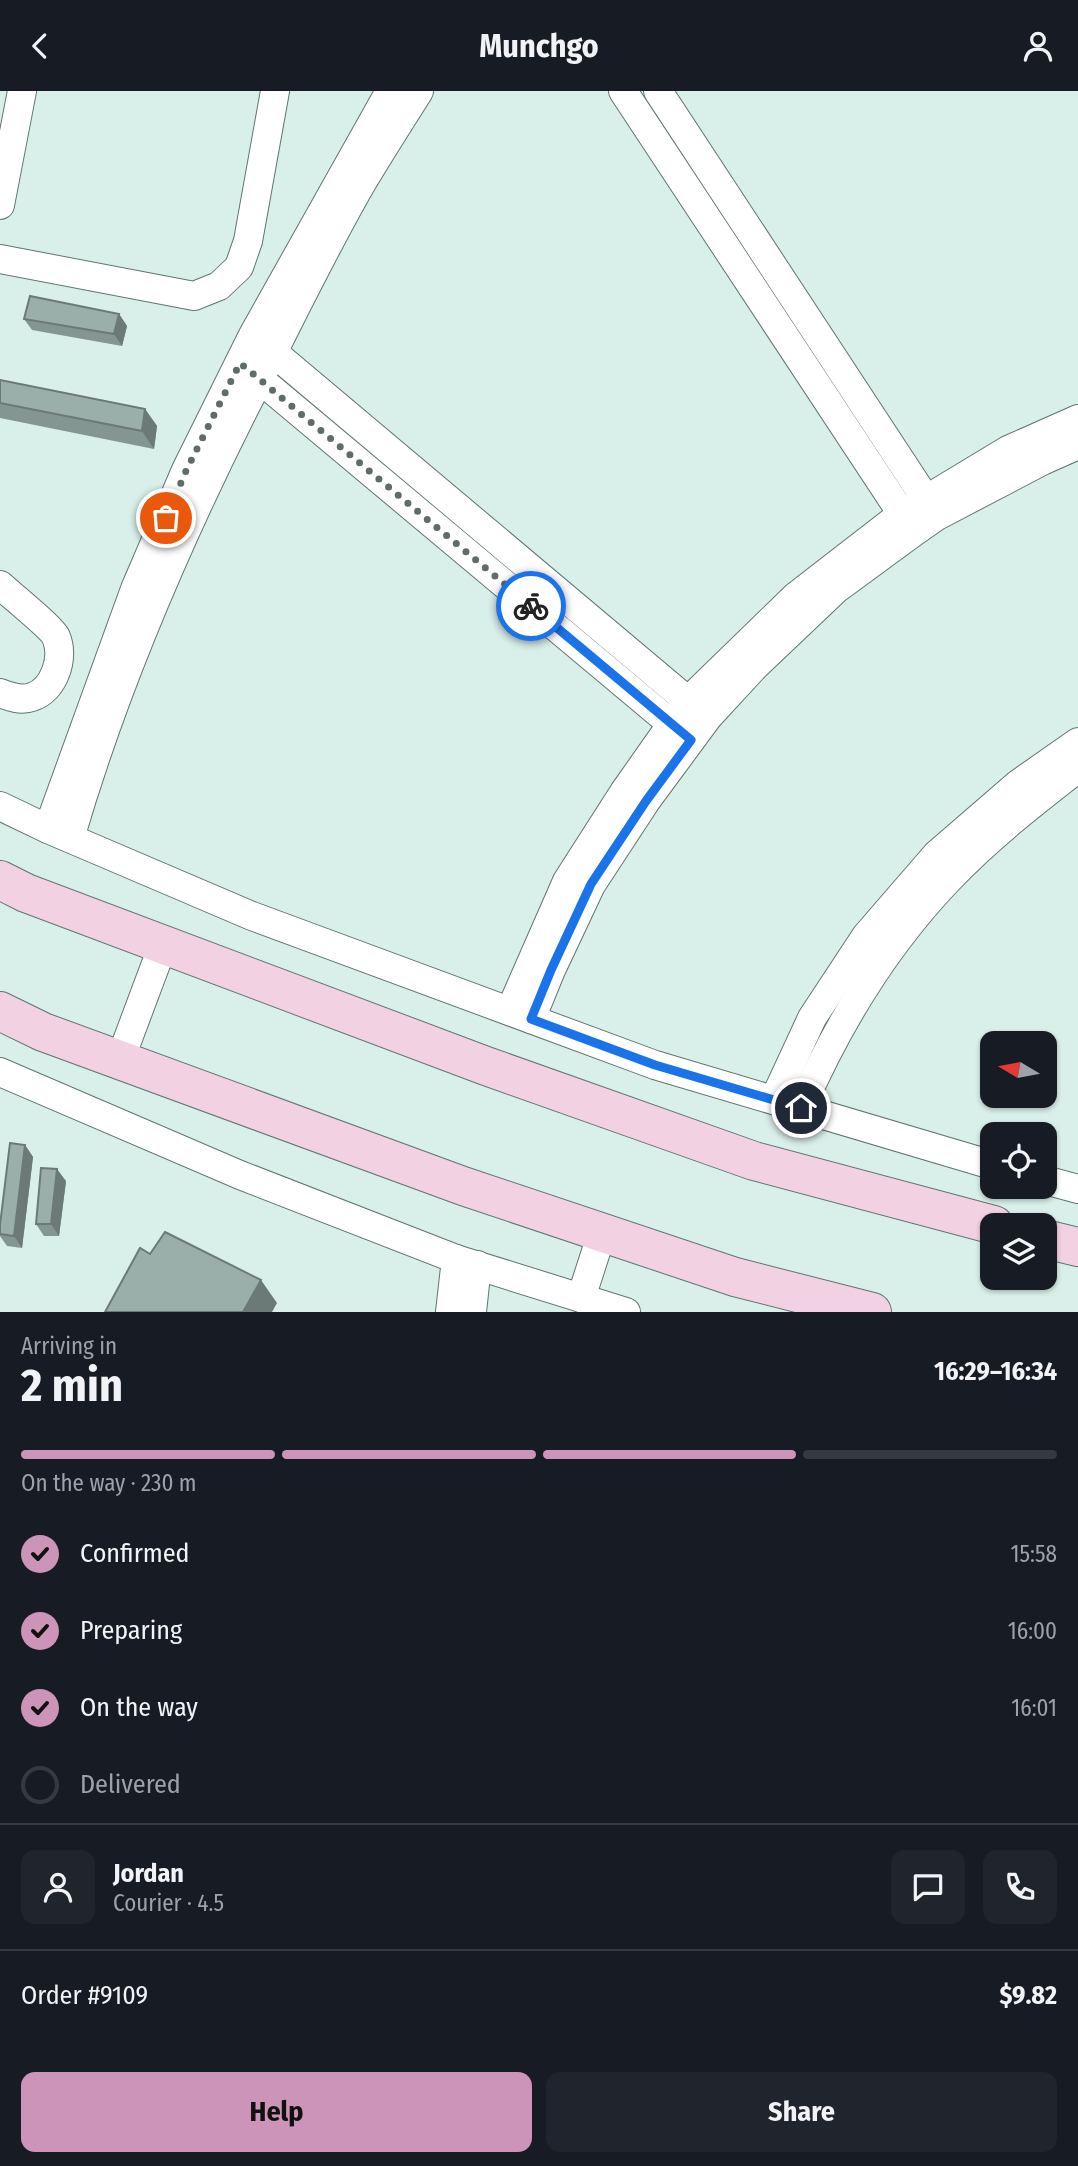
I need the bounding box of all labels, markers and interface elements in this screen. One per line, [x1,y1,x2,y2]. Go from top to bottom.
icon: back [21,27,59,65]
text: Munchgo [479,27,599,65]
icon: person [1019,27,1057,65]
pin [136,488,196,548]
icon: bag [147,499,185,537]
courier [496,571,566,641]
icon: bike [512,587,550,625]
north arrow [980,1031,1057,1108]
map controls [980,1031,1057,1290]
pin [771,1078,831,1138]
icon: home [782,1089,820,1127]
button: locate [980,1122,1057,1199]
button: layers [980,1213,1057,1290]
text: Arriving in [21,1332,117,1360]
text: 16:29–16:34 [934,1356,1057,1387]
text: 2 min [21,1358,123,1413]
text: On the way · 230 m [21,1469,197,1497]
icon: check [21,1535,59,1573]
text: Confirmed [80,1538,190,1569]
text: 15:58 [1010,1540,1057,1568]
icon: check [21,1612,59,1650]
text: Preparing [80,1615,182,1646]
text: 16:00 [1008,1617,1057,1645]
icon: check [21,1689,59,1727]
text: On the way [80,1692,198,1723]
text: 16:01 [1011,1694,1057,1722]
text: Delivered [80,1769,181,1800]
button: person [21,1850,95,1924]
button: chat [891,1850,965,1924]
button: phone [983,1850,1057,1924]
text: Jordan [113,1858,184,1889]
text: Courier · 4.5 [113,1889,224,1917]
text: Order #9109 [21,1980,148,2011]
text: $9.82 [999,1980,1057,2011]
button: Help [21,2072,532,2152]
button: Share [546,2072,1057,2152]

